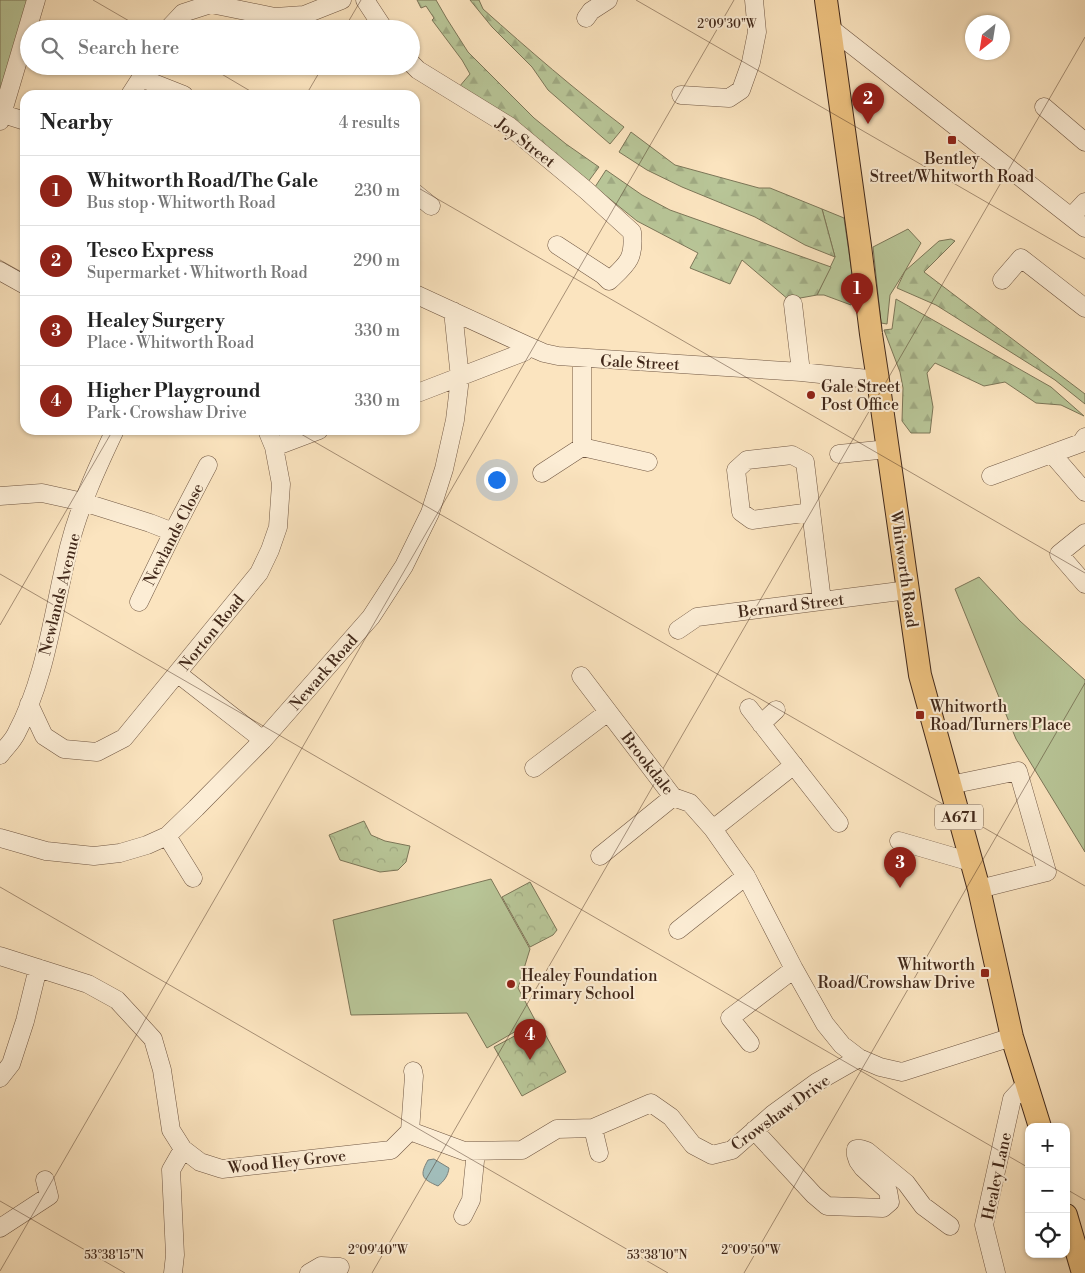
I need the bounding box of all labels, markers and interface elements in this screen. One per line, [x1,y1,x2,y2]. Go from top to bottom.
north arrow [965,15,1010,60]
text: 2°09'30"W [697,17,758,32]
search box [20,20,420,75]
icon: search [38,34,66,62]
text: Search here [78,36,179,60]
pin: 2 [852,83,884,124]
text: Nearby [40,110,113,136]
text: 4 results [339,113,400,133]
street label: Joy Street [491,113,559,172]
marker: Bentley Street/Whitworth Road [946,134,958,146]
place label: Bentley Street/Whitworth Road [870,149,1034,187]
text: Whitworth Road/The Gale [87,169,318,193]
text: 1 [52,181,60,201]
text: 230 m [354,181,400,201]
text: Bus stop · Whitworth Road [87,193,276,213]
text: Tesco Express [87,239,214,263]
text: 2 [51,251,61,271]
text: 290 m [353,251,400,271]
text: Supermarket · Whitworth Road [87,263,308,283]
pin: 1 [841,273,873,314]
text: Healey Surgery [87,309,225,333]
text: 3 [51,321,61,341]
text: 330 m [354,321,400,341]
text: Place · Whitworth Road [87,333,254,353]
street label: Gale Street [600,351,680,375]
place label: Gale Street Post Office [821,377,901,415]
text: Higher Playground [87,379,261,403]
marker: Gale Street Post Office [805,389,817,401]
text: 4 [51,391,61,411]
text: 330 m [354,391,400,411]
text: Park · Crowshaw Drive [87,403,247,423]
your location [484,467,510,493]
street label: Newlands Close [139,480,208,589]
street label: Whitworth Road [886,508,922,629]
street label: Newlands Avenue [35,531,85,657]
street label: Norton Road [175,590,249,675]
street label: Bernard Street [736,590,846,623]
street label: Newark Road [285,630,362,715]
place label: Whitworth Road/Turners Place [929,697,1071,735]
marker: Whitworth Road/Turners Place [914,709,926,721]
street label: Brookdale [616,727,678,799]
road number: A671 [935,804,983,830]
pin: 3 [884,847,916,888]
place label: Whitworth Road/Crowshaw Drive [818,955,975,993]
place label: Healey Foundation Primary School [521,966,658,1004]
marker: Whitworth Road/Crowshaw Drive [979,967,991,979]
marker: Healey Foundation Primary School [505,978,517,990]
pin: 4 [514,1019,546,1060]
street label: Crowshaw Drive [727,1070,834,1155]
map controls [1025,1123,1070,1258]
button: + [1025,1123,1070,1168]
street label: Healey Lane [978,1131,1016,1222]
street label: Wood Hey Grove [226,1146,347,1178]
button: − [1025,1168,1070,1213]
button: locate [1025,1213,1070,1258]
text: 2°09'40"W [348,1243,409,1258]
text: 2°09'50"W [721,1243,782,1258]
text: 53°38'15"N [84,1248,144,1263]
text: 53°38'10"N [627,1248,687,1263]

